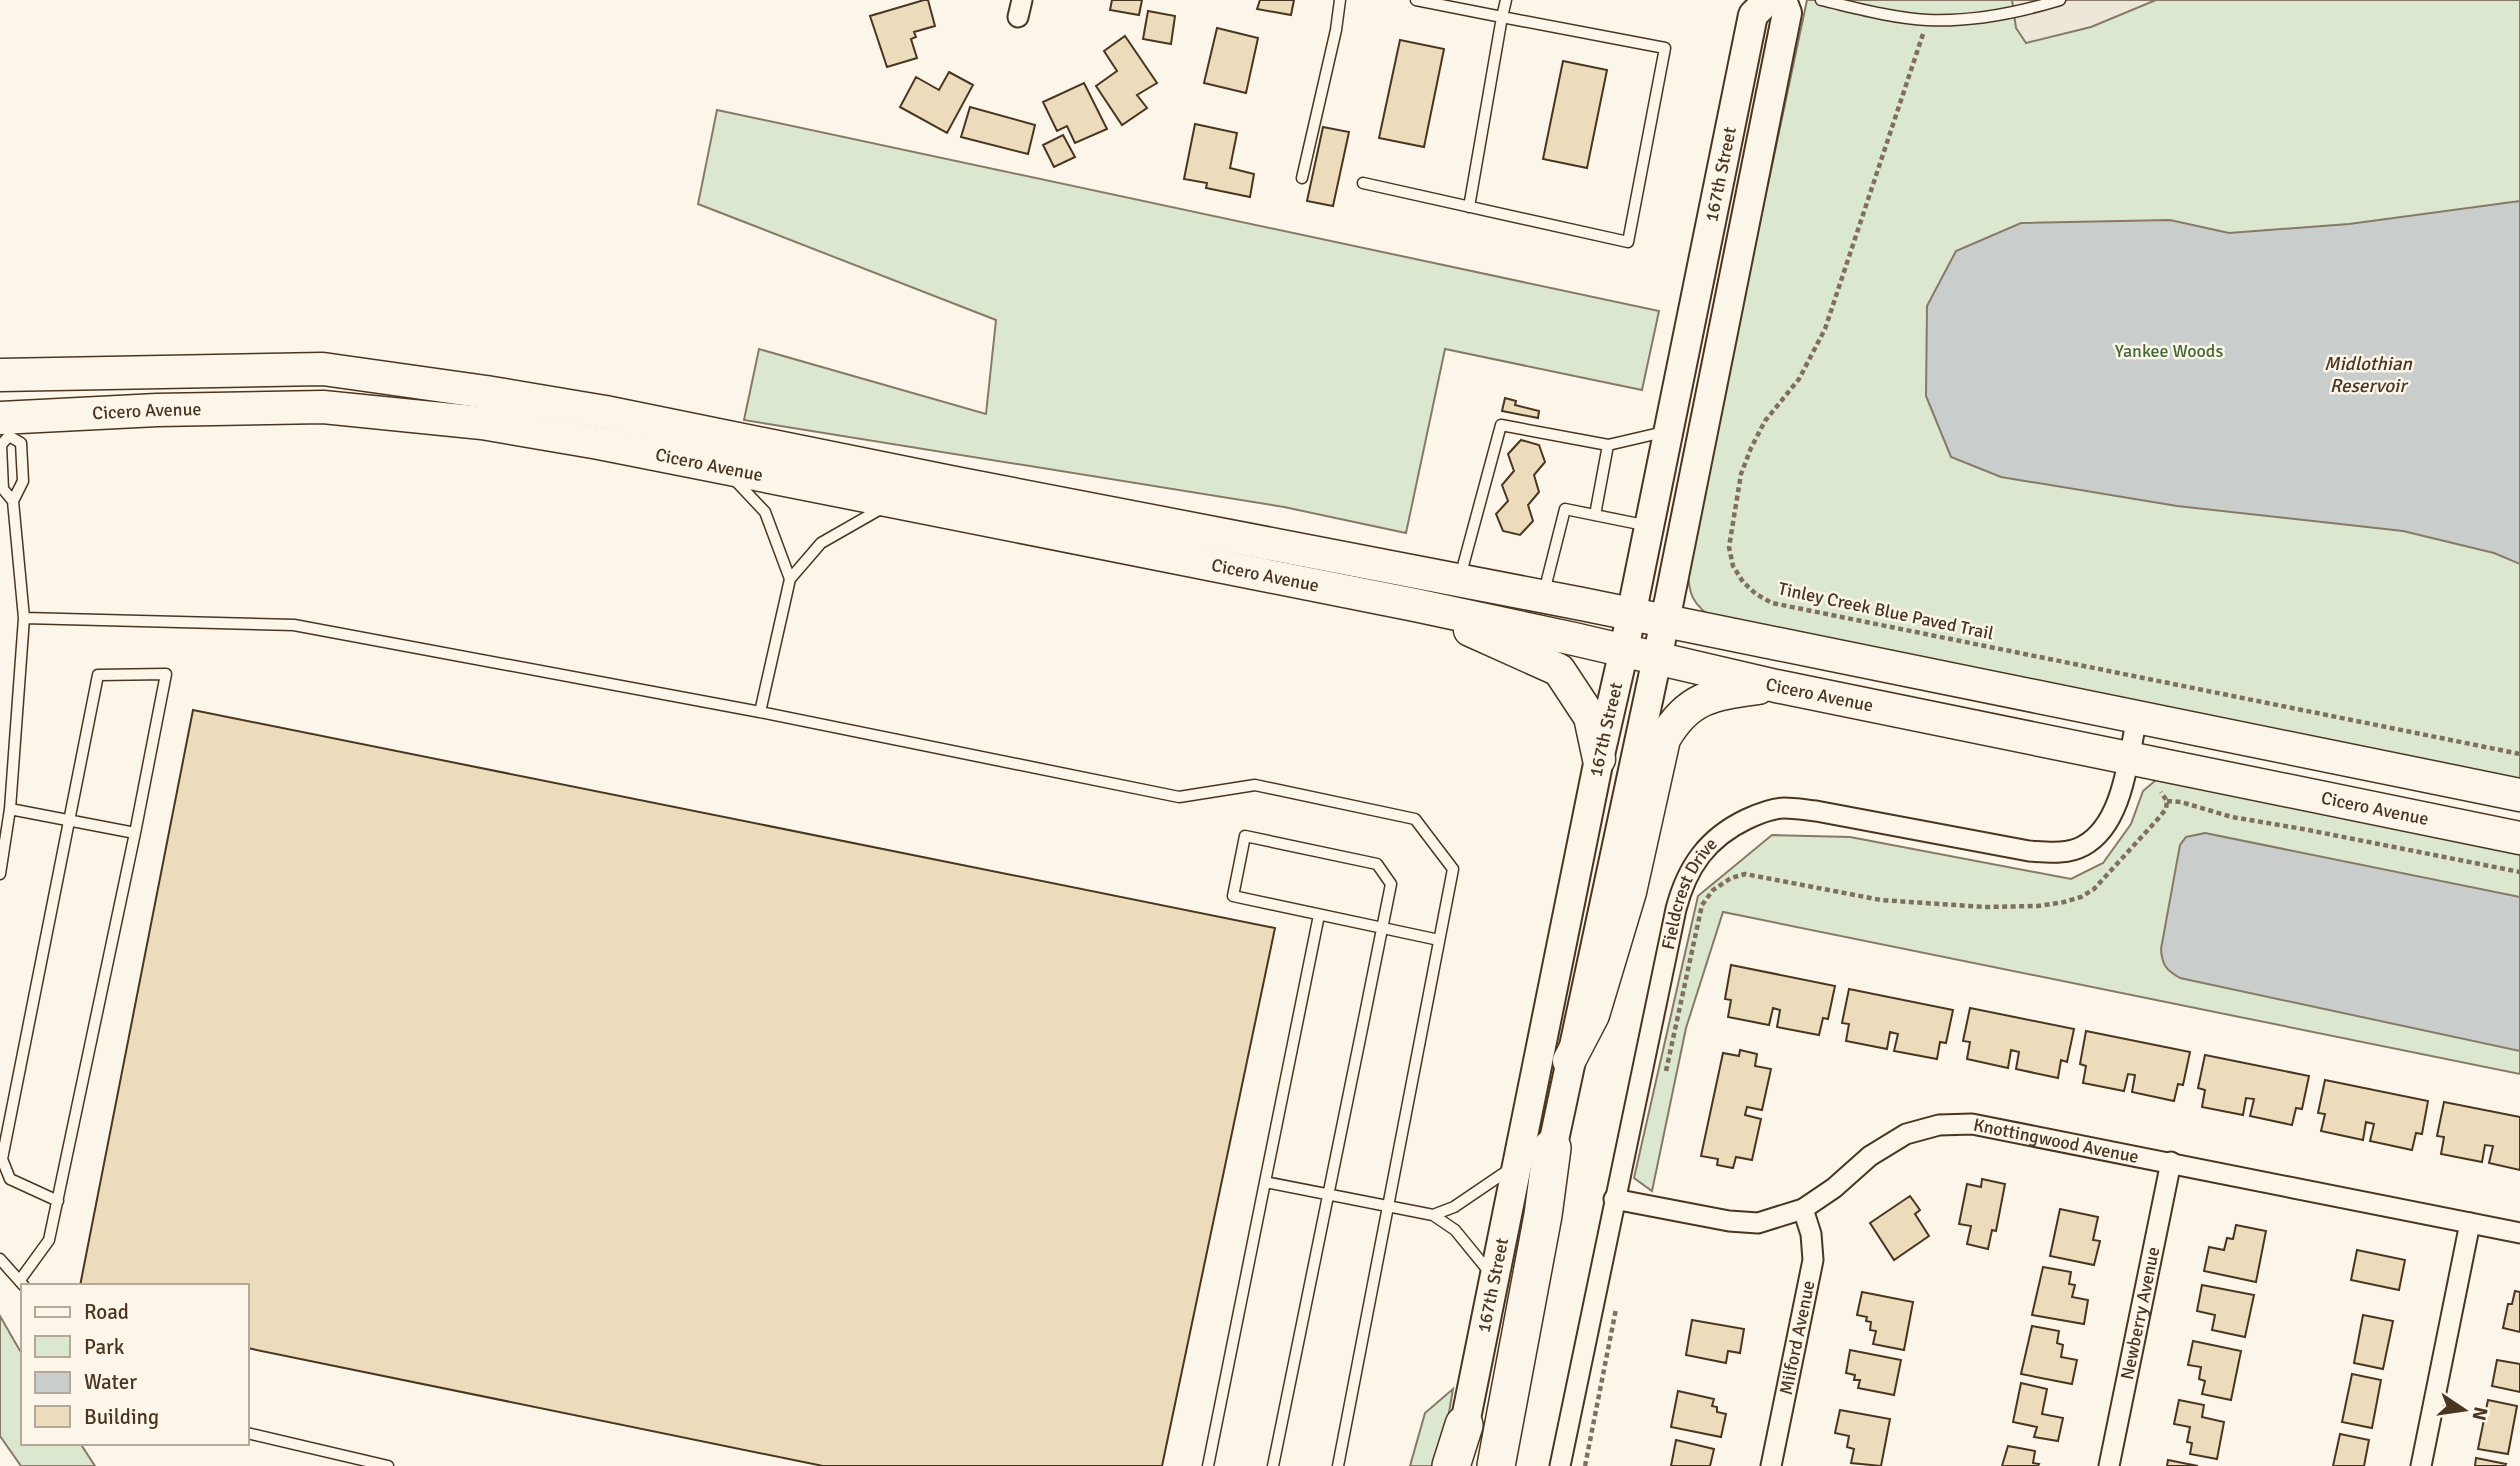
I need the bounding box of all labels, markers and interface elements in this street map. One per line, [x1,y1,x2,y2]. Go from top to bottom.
street label: 167th Street [1700,125,1741,224]
park label: Yankee Woods [2115,340,2223,362]
water label: Midlothian Reservoir [2324,352,2413,398]
street label: Cicero Avenue [92,398,202,424]
street label: Cicero Avenue [653,443,765,486]
street label: Cicero Avenue [1210,554,1321,597]
street label: Tinley Creek Blue Paved Trail [1776,577,1996,645]
street label: Cicero Avenue [1764,673,1875,717]
street label: 167th Street [1585,680,1627,779]
street label: Cicero Avenue [2319,787,2431,830]
street label: Fieldcrest Drive [1657,833,1722,951]
street label: Knottingwood Avenue [1971,1114,2141,1168]
street label: 167th Street [1473,1236,1513,1335]
street label: Newberry Avenue [2116,1245,2164,1381]
street label: Milford Avenue [1775,1279,1820,1397]
legend [21,1284,248,1445]
text: Road [84,1299,129,1325]
text: Park [84,1334,125,1360]
text: Water [84,1369,137,1395]
north arrow [2429,1375,2499,1445]
text: Building [84,1404,159,1430]
text: N [2466,1404,2493,1423]

